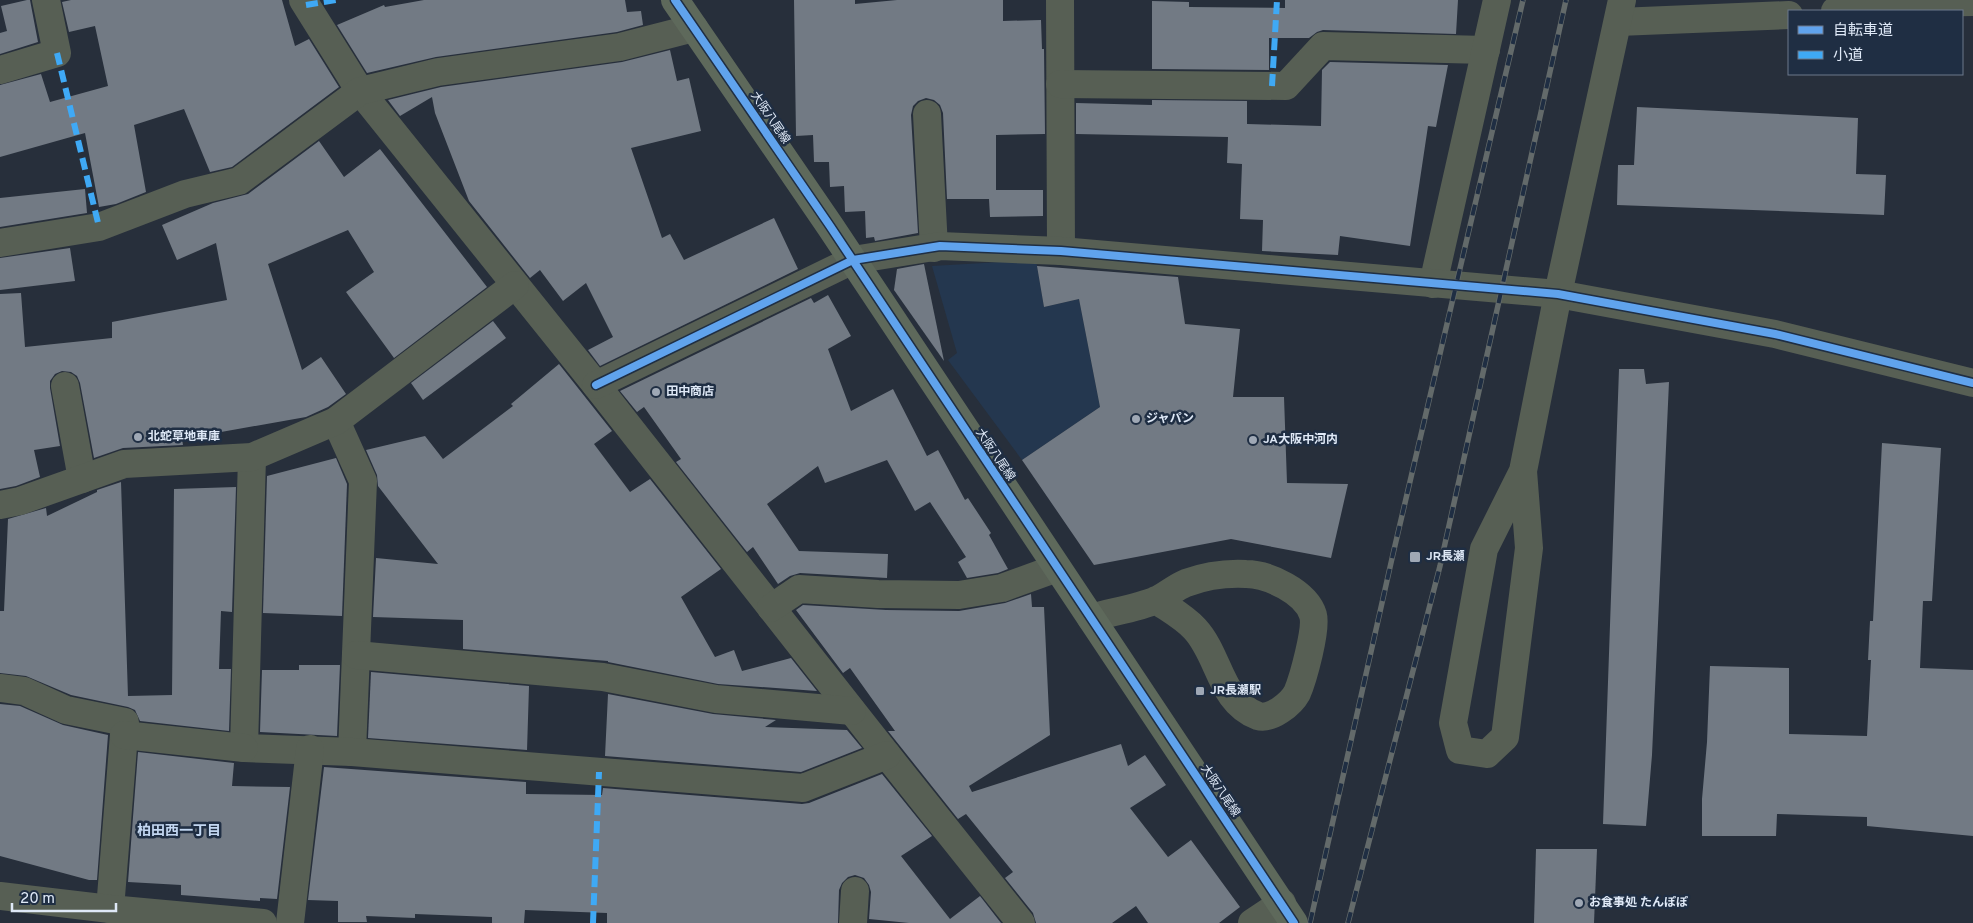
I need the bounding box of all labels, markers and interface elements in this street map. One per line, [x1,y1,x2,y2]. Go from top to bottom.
legend [1788,10,1963,75]
text: 自転車道 [1833,22,1893,41]
text: 小道 [1833,47,1863,66]
street label: 大阪八尾線 [747,89,793,147]
place label: 田中商店 [666,384,714,400]
marker: 田中商店 [650,386,662,398]
place label: ジャパン [1146,411,1194,427]
marker: ジャパン [1130,413,1142,425]
street label: 大阪八尾線 [972,426,1018,484]
place label: 北蛇草地車庫 [148,429,220,445]
marker: 北蛇草地車庫 [132,431,144,443]
place label: JA大阪中河内 [1263,432,1338,448]
marker: JA大阪中河内 [1247,434,1259,446]
place label: JR長瀬 [1426,549,1465,565]
marker: JR長瀬 [1408,550,1422,564]
place label: JR長瀬駅 [1210,683,1261,699]
marker: JR長瀬駅 [1194,685,1206,697]
street label: 大阪八尾線 [1197,762,1243,820]
district label: 柏田西一丁目 [137,823,221,840]
scale bar [12,880,116,912]
text: 20 m [20,890,55,909]
place label: お食事処 たんぽぽ [1589,895,1688,911]
marker: お食事処 たんぽぽ [1573,897,1585,909]

